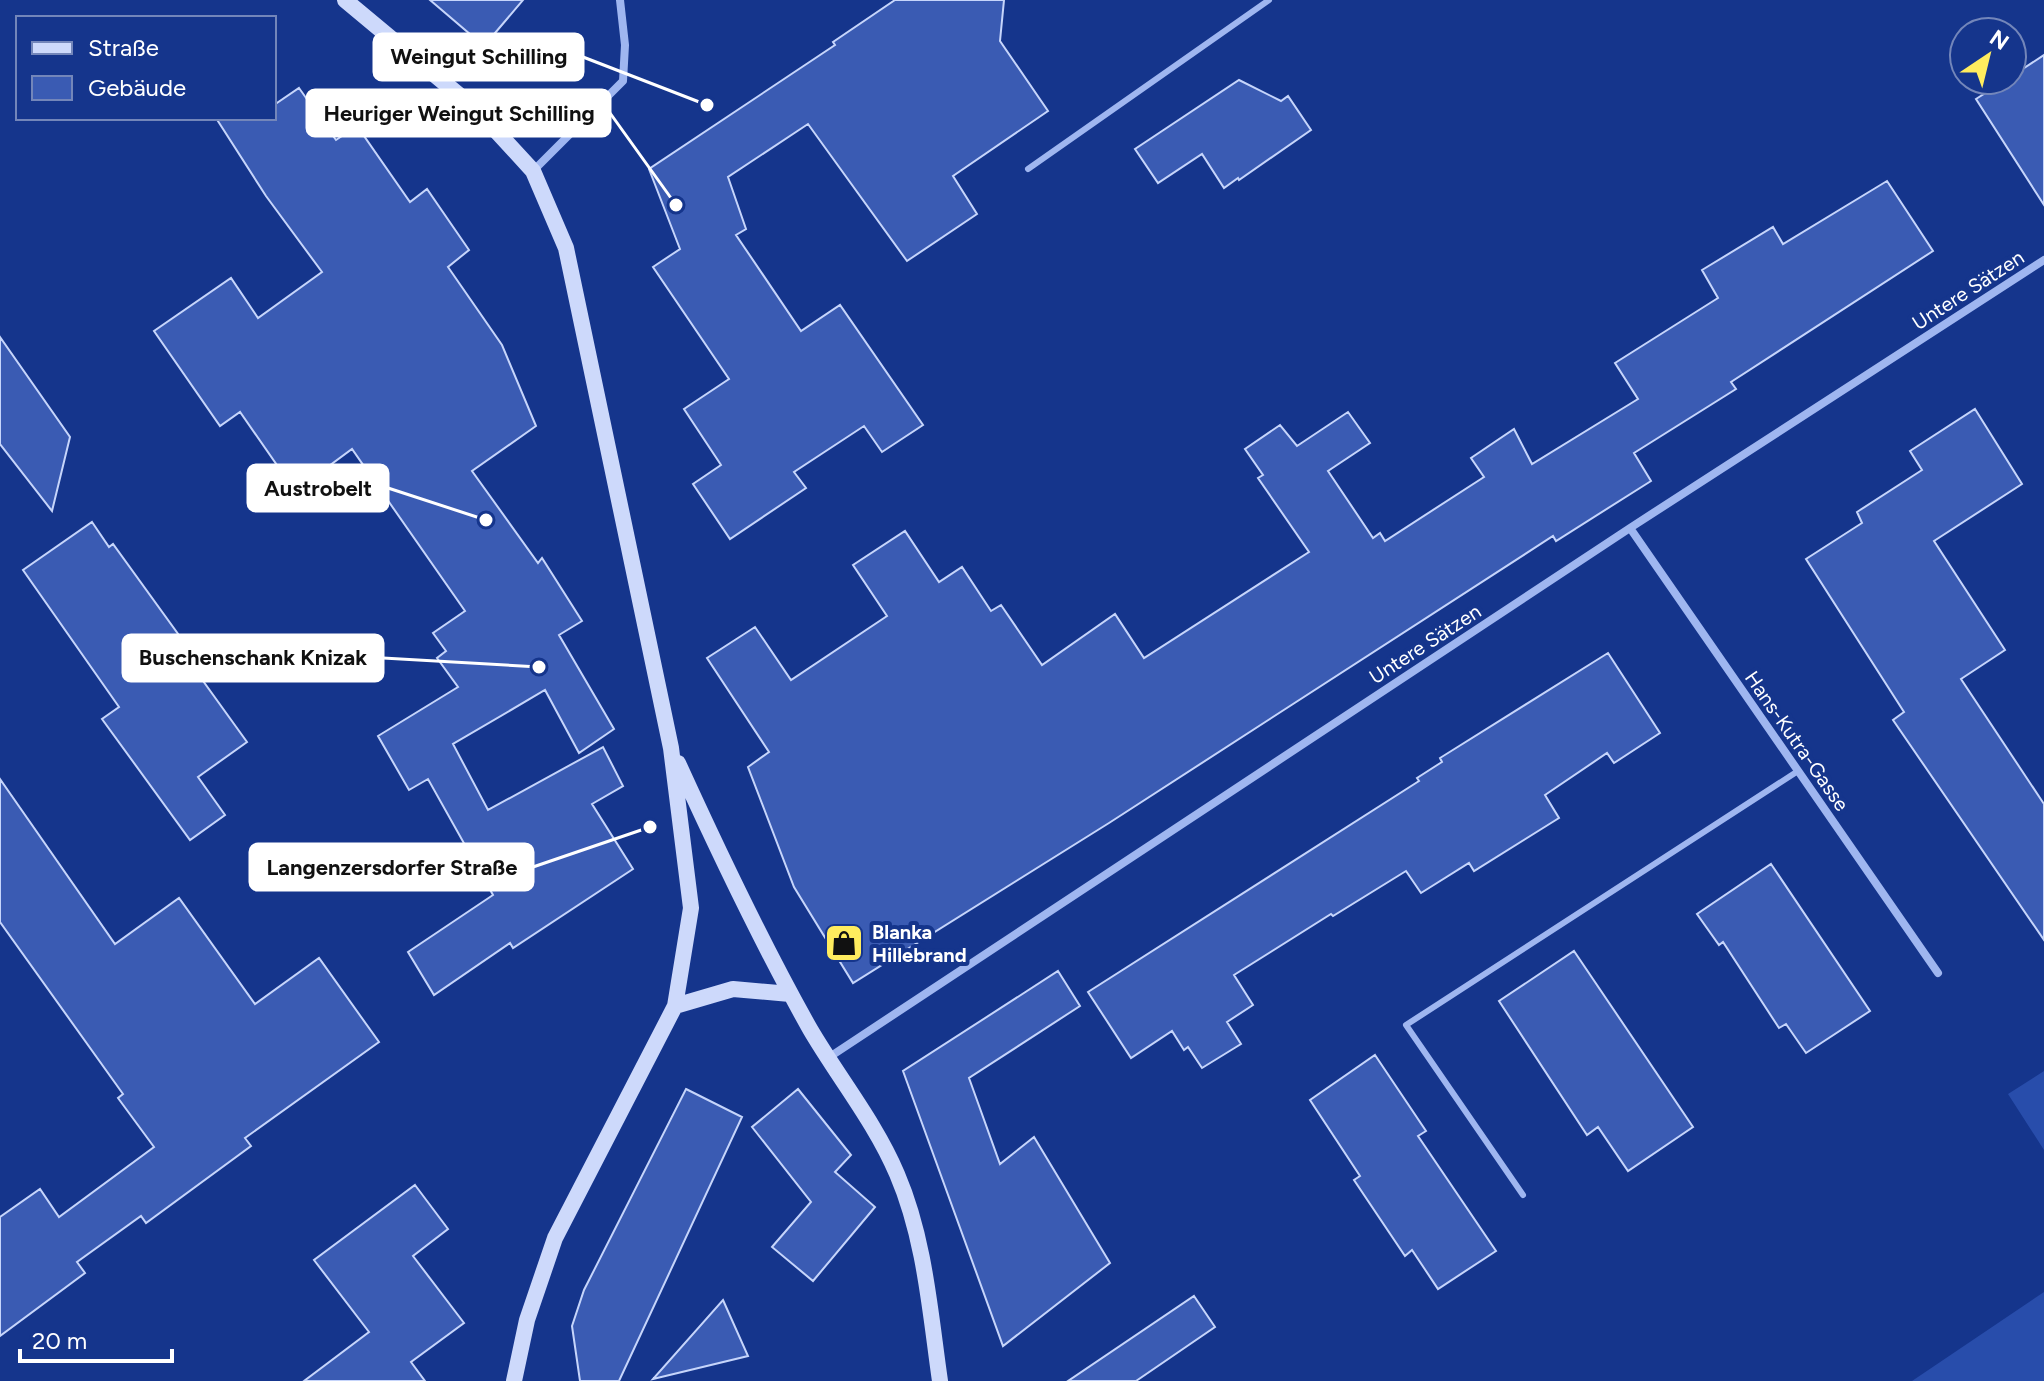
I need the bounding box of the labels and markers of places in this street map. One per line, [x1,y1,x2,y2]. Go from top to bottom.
callout: Weingut Schilling [374,34,583,80]
callout: Heuriger Weingut Schilling [307,90,610,136]
callout: Austrobelt [248,465,388,511]
callout: Buschenschank Knizak [123,635,383,681]
callout: Langenzersdorfer Straße [250,844,533,890]
place label: Blanka Hillebrand [872,920,967,967]
shop icon: Blanka Hillebrand [823,922,865,964]

